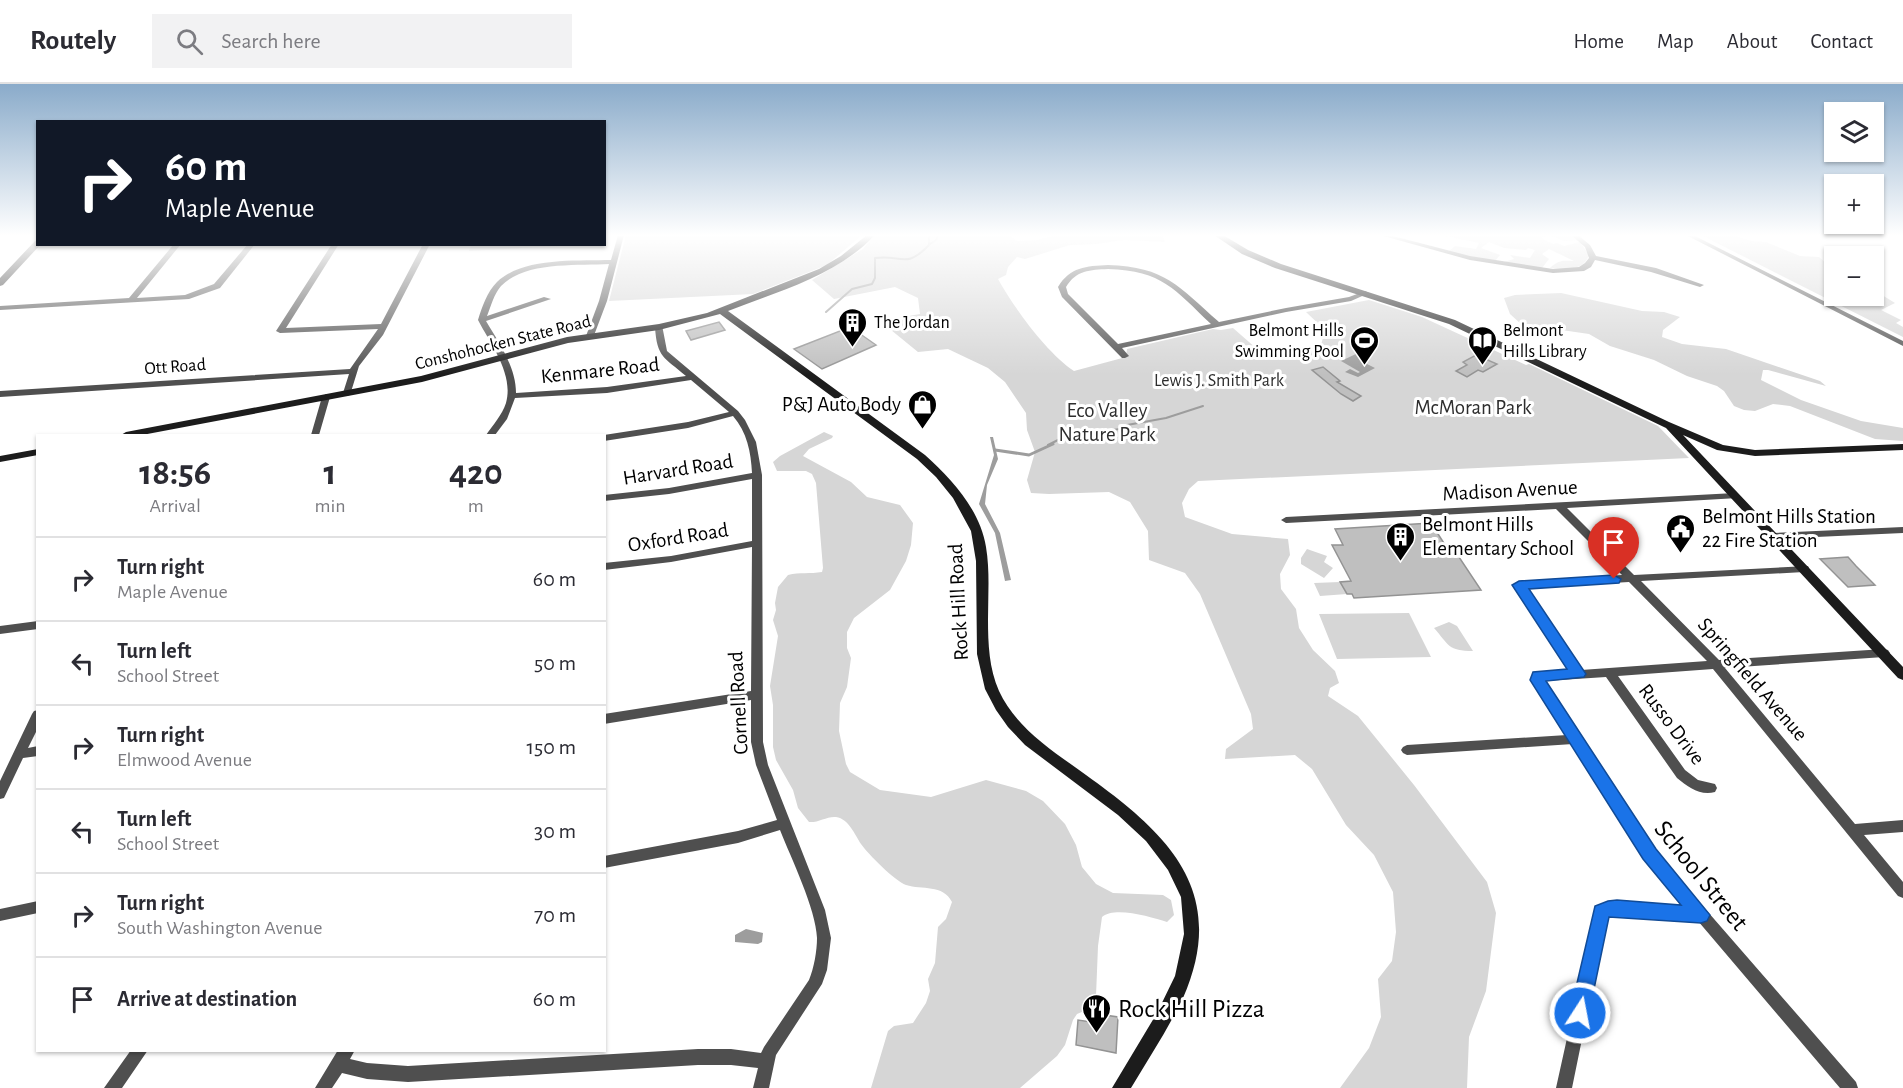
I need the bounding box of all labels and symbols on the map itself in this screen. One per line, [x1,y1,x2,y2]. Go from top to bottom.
building icon: The Jordan [837,306,869,348]
street label: Conshohocken State Road [413,312,593,374]
place label: The Jordan [874,314,950,332]
place label: Belmont Hills Swimming Pool [1235,322,1344,361]
place label: Belmont Hills Library [1503,322,1587,361]
sports icon: Belmont Hills Swimming Pool [1349,324,1381,366]
library icon: Belmont Hills Library [1466,324,1498,366]
street label: Kenmare Road [540,354,661,387]
street label: Ott Road [144,356,206,378]
park label: Lewis J. Smith Park [1154,372,1285,390]
shop icon: P&J Auto Body [906,388,938,430]
place label: P&J Auto Body [782,394,901,415]
park label: McMoran Park [1414,397,1532,418]
park label: Eco Valley Nature Park [1059,400,1156,445]
street label: Harvard Road [621,450,735,489]
street label: Madison Avenue [1442,476,1578,505]
place label: Belmont Hills Station 22 Fire Station [1702,506,1876,551]
public building icon: Belmont Hills Station 22 Fire Station [1665,512,1697,554]
place label: Belmont Hills Elementary School [1422,514,1574,559]
pin [1588,517,1639,579]
street label: Oxford Road [626,519,730,556]
building icon: Belmont Hills Elementary School [1385,520,1417,562]
street label: Rock Hill Road [945,543,972,661]
street label: Springfield Avenue [1694,614,1812,745]
street label: Cornell Road [725,651,752,755]
street label: Russo Drive [1635,680,1709,769]
street label: School Street [1649,816,1753,935]
position arrow [1548,981,1612,1045]
restaurant icon: Rock Hill Pizza [1081,992,1113,1034]
place label: Rock Hill Pizza [1118,996,1265,1022]

